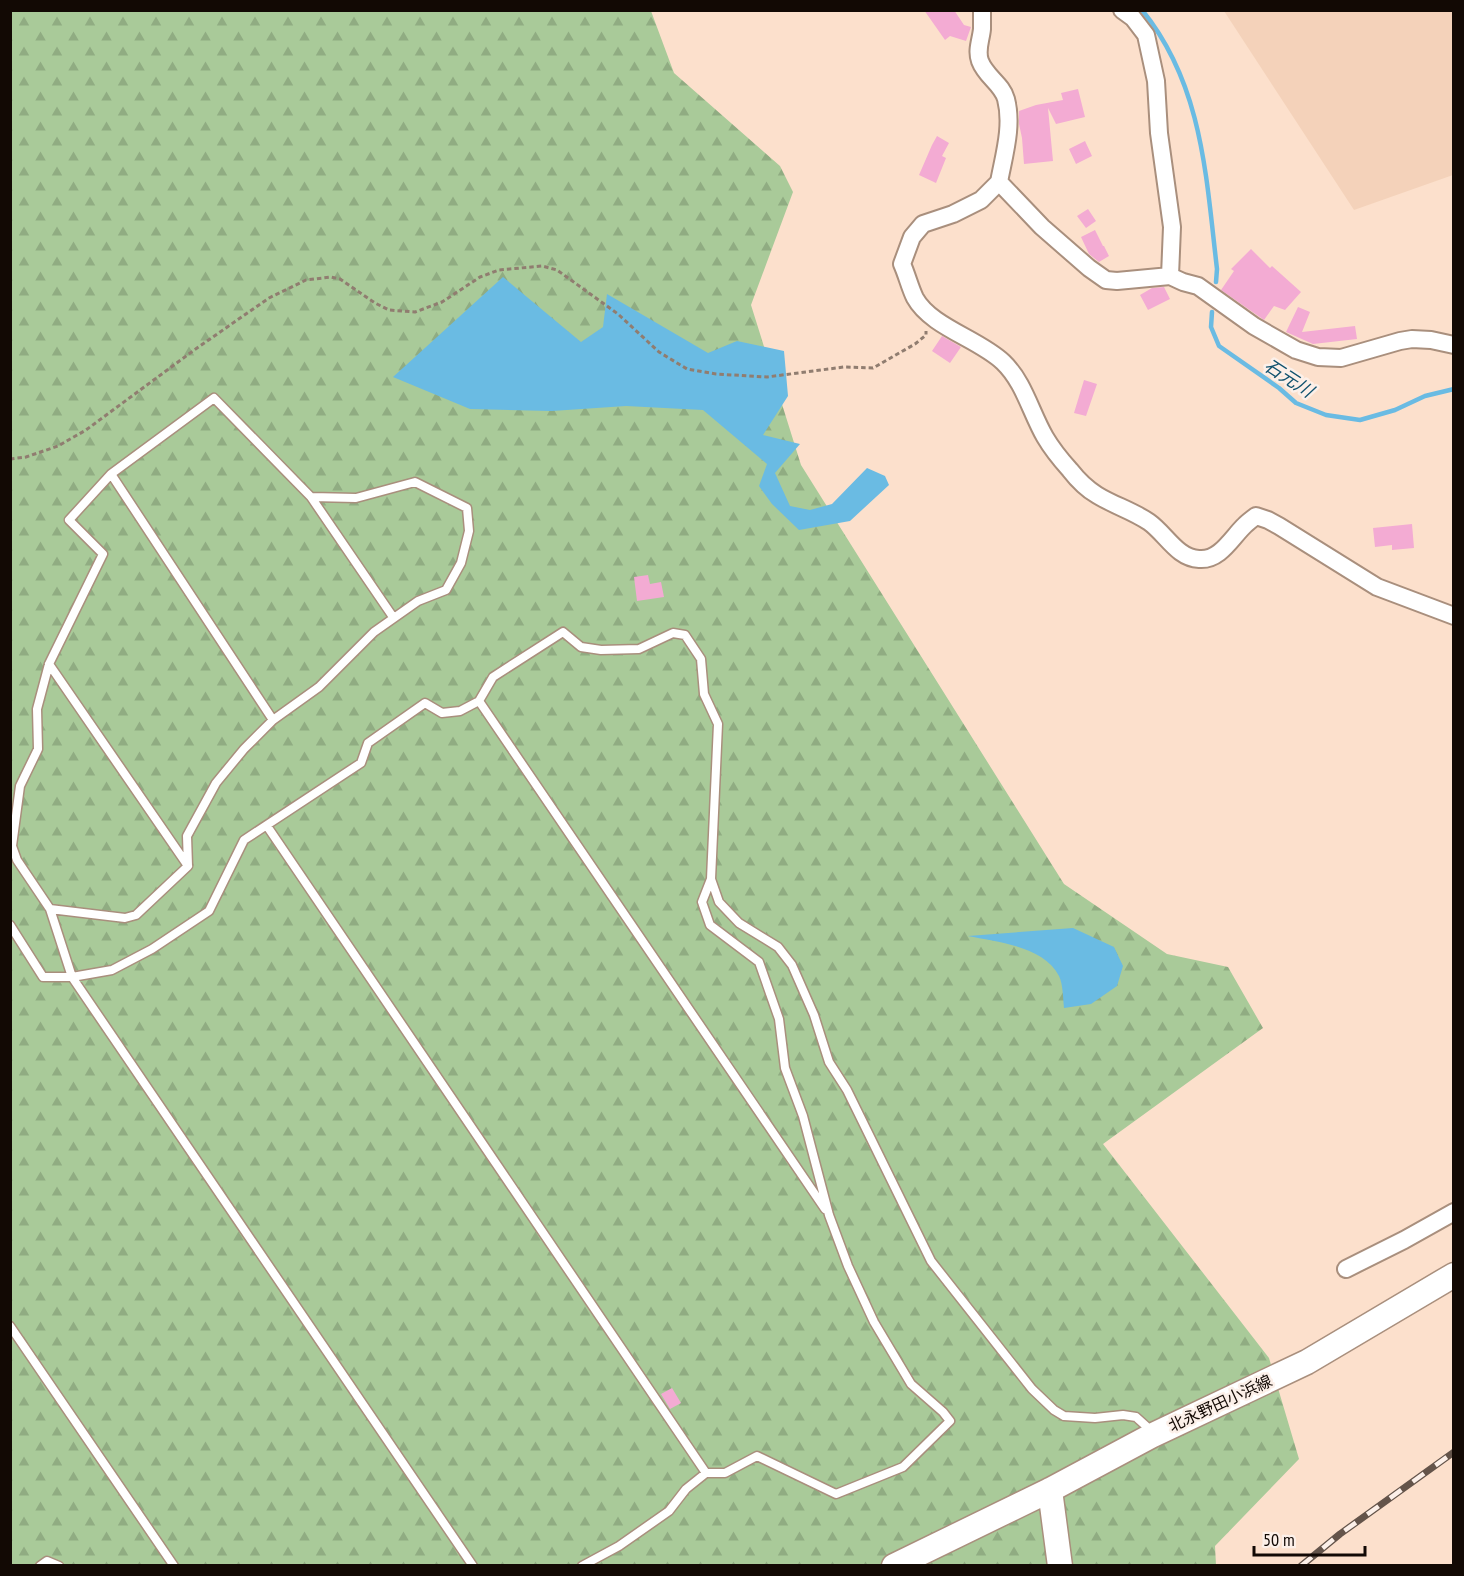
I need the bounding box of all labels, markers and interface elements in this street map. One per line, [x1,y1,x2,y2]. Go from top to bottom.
water label: 石元川 [1260,354,1320,403]
street label: 北永野田小浜線 [1165,1370,1275,1436]
scale bar [1254,1519,1365,1557]
text: 50 m [1263,1528,1295,1551]

